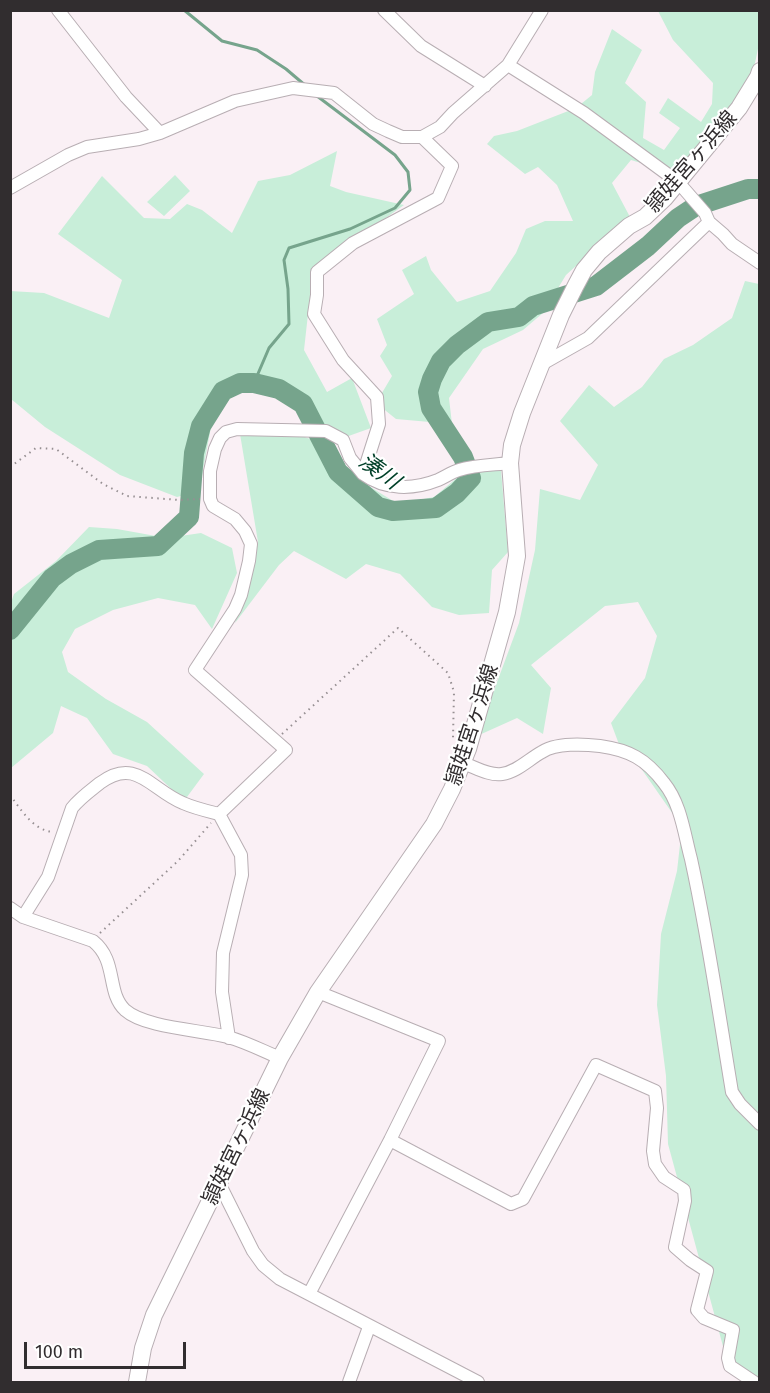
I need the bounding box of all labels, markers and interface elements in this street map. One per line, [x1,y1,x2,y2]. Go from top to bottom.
street label: 頴娃宮ヶ浜線 [641,106,743,218]
water label: 湊川 [353,448,405,496]
street label: 頴娃宮ヶ浜線 [442,661,504,789]
street label: 頴娃宮ヶ浜線 [198,1085,276,1209]
scale bar [27,1330,189,1368]
text: 100 m [35,1341,83,1363]

